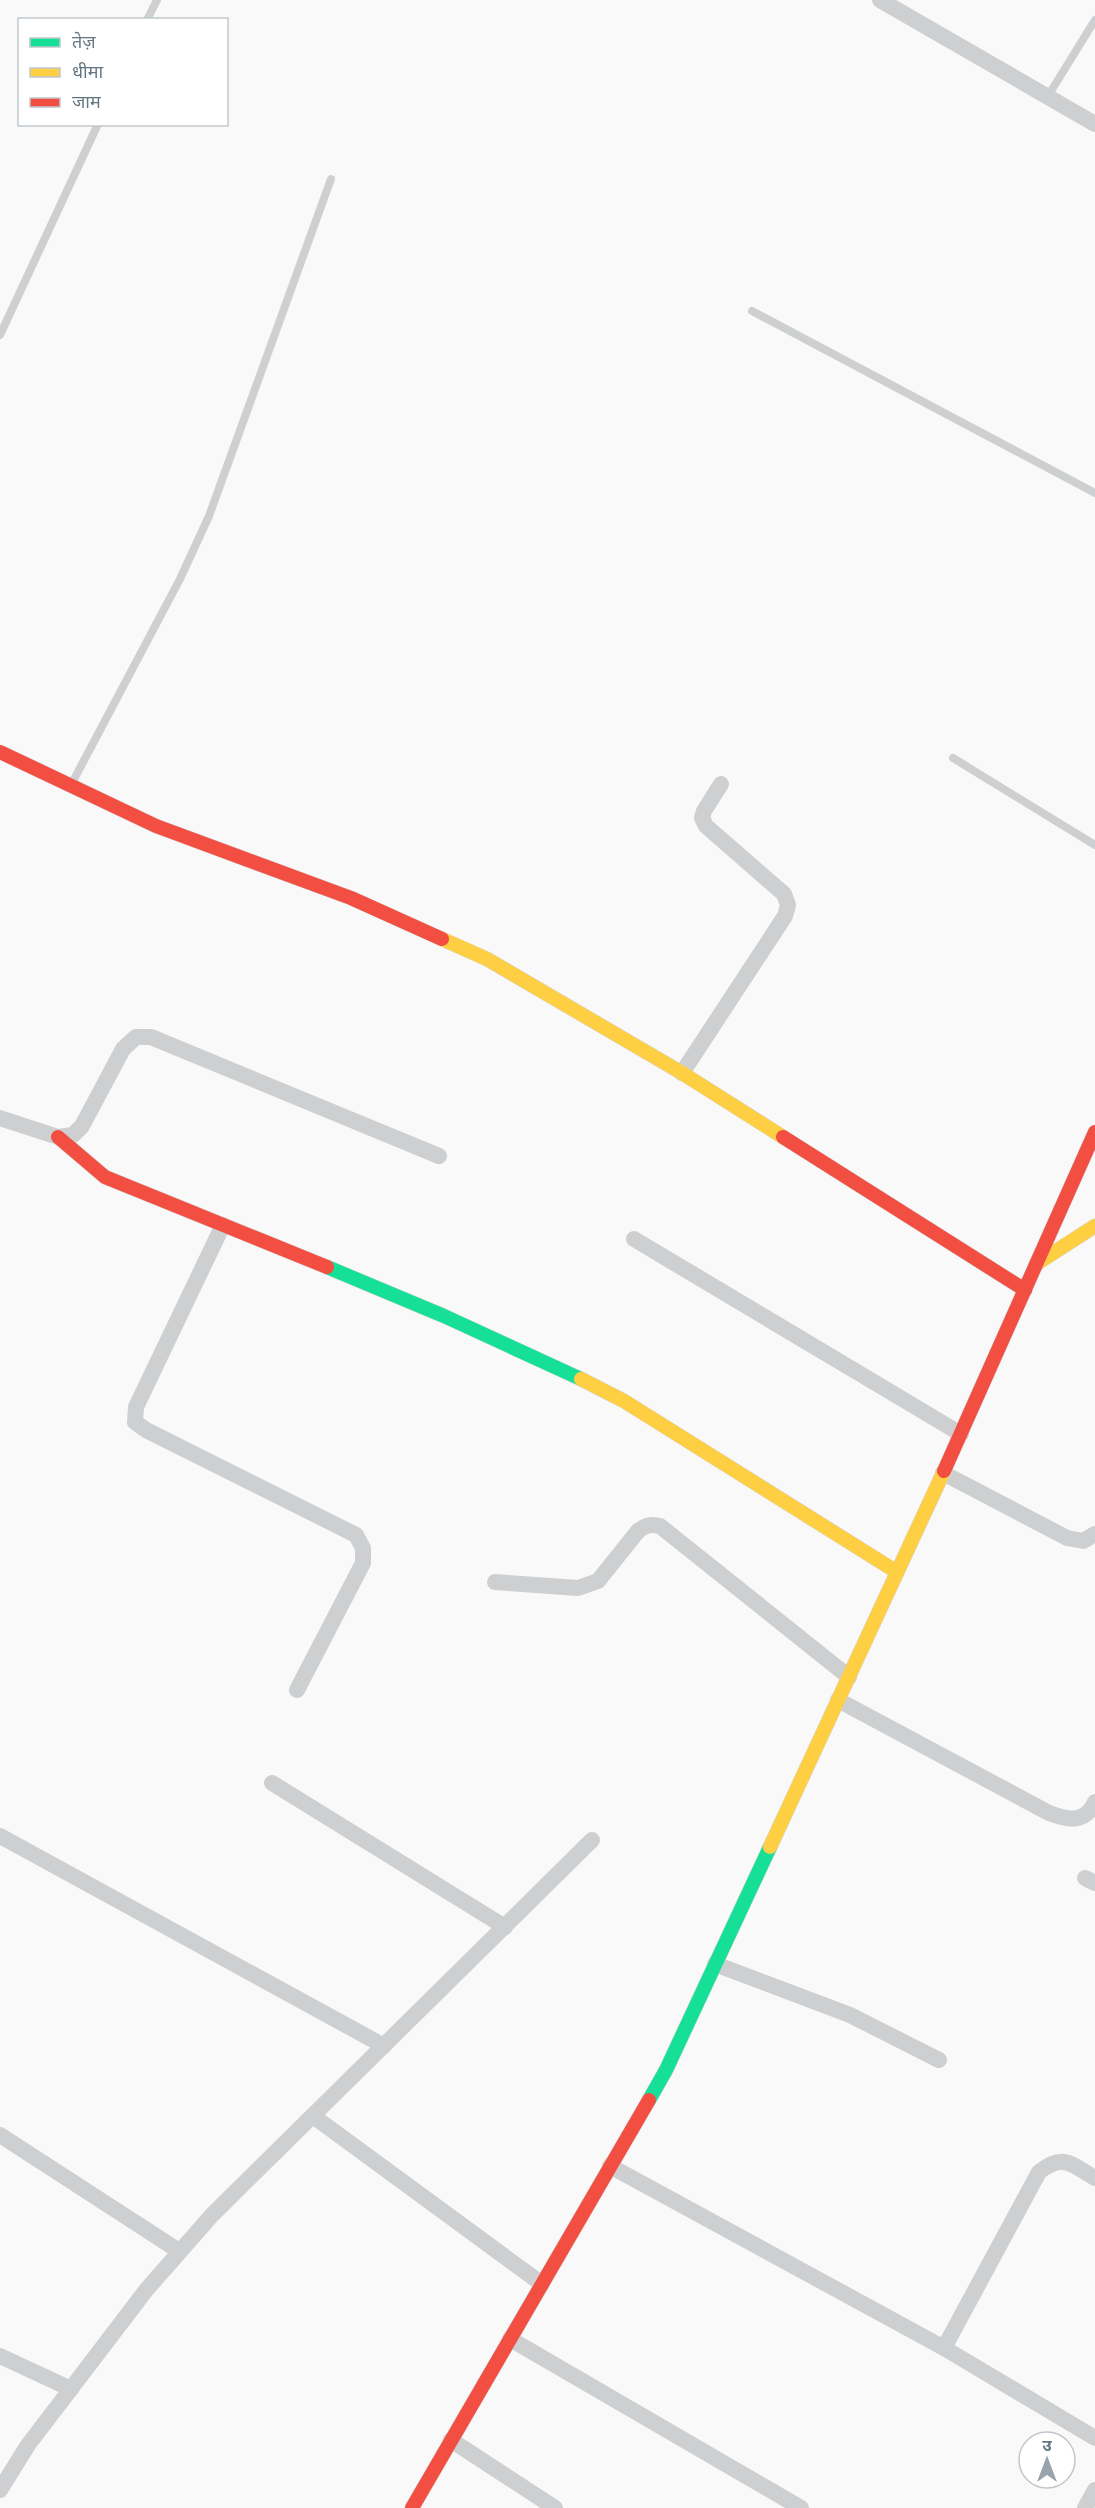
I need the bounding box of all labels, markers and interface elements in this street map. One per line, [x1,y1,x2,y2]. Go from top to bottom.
legend [18,18,228,126]
text: तेज़ [72,31,96,52]
text: धीमा [72,61,103,82]
text: जाम [72,91,102,112]
north arrow [1017,2430,1077,2490]
text: उ [1042,2436,1052,2455]

